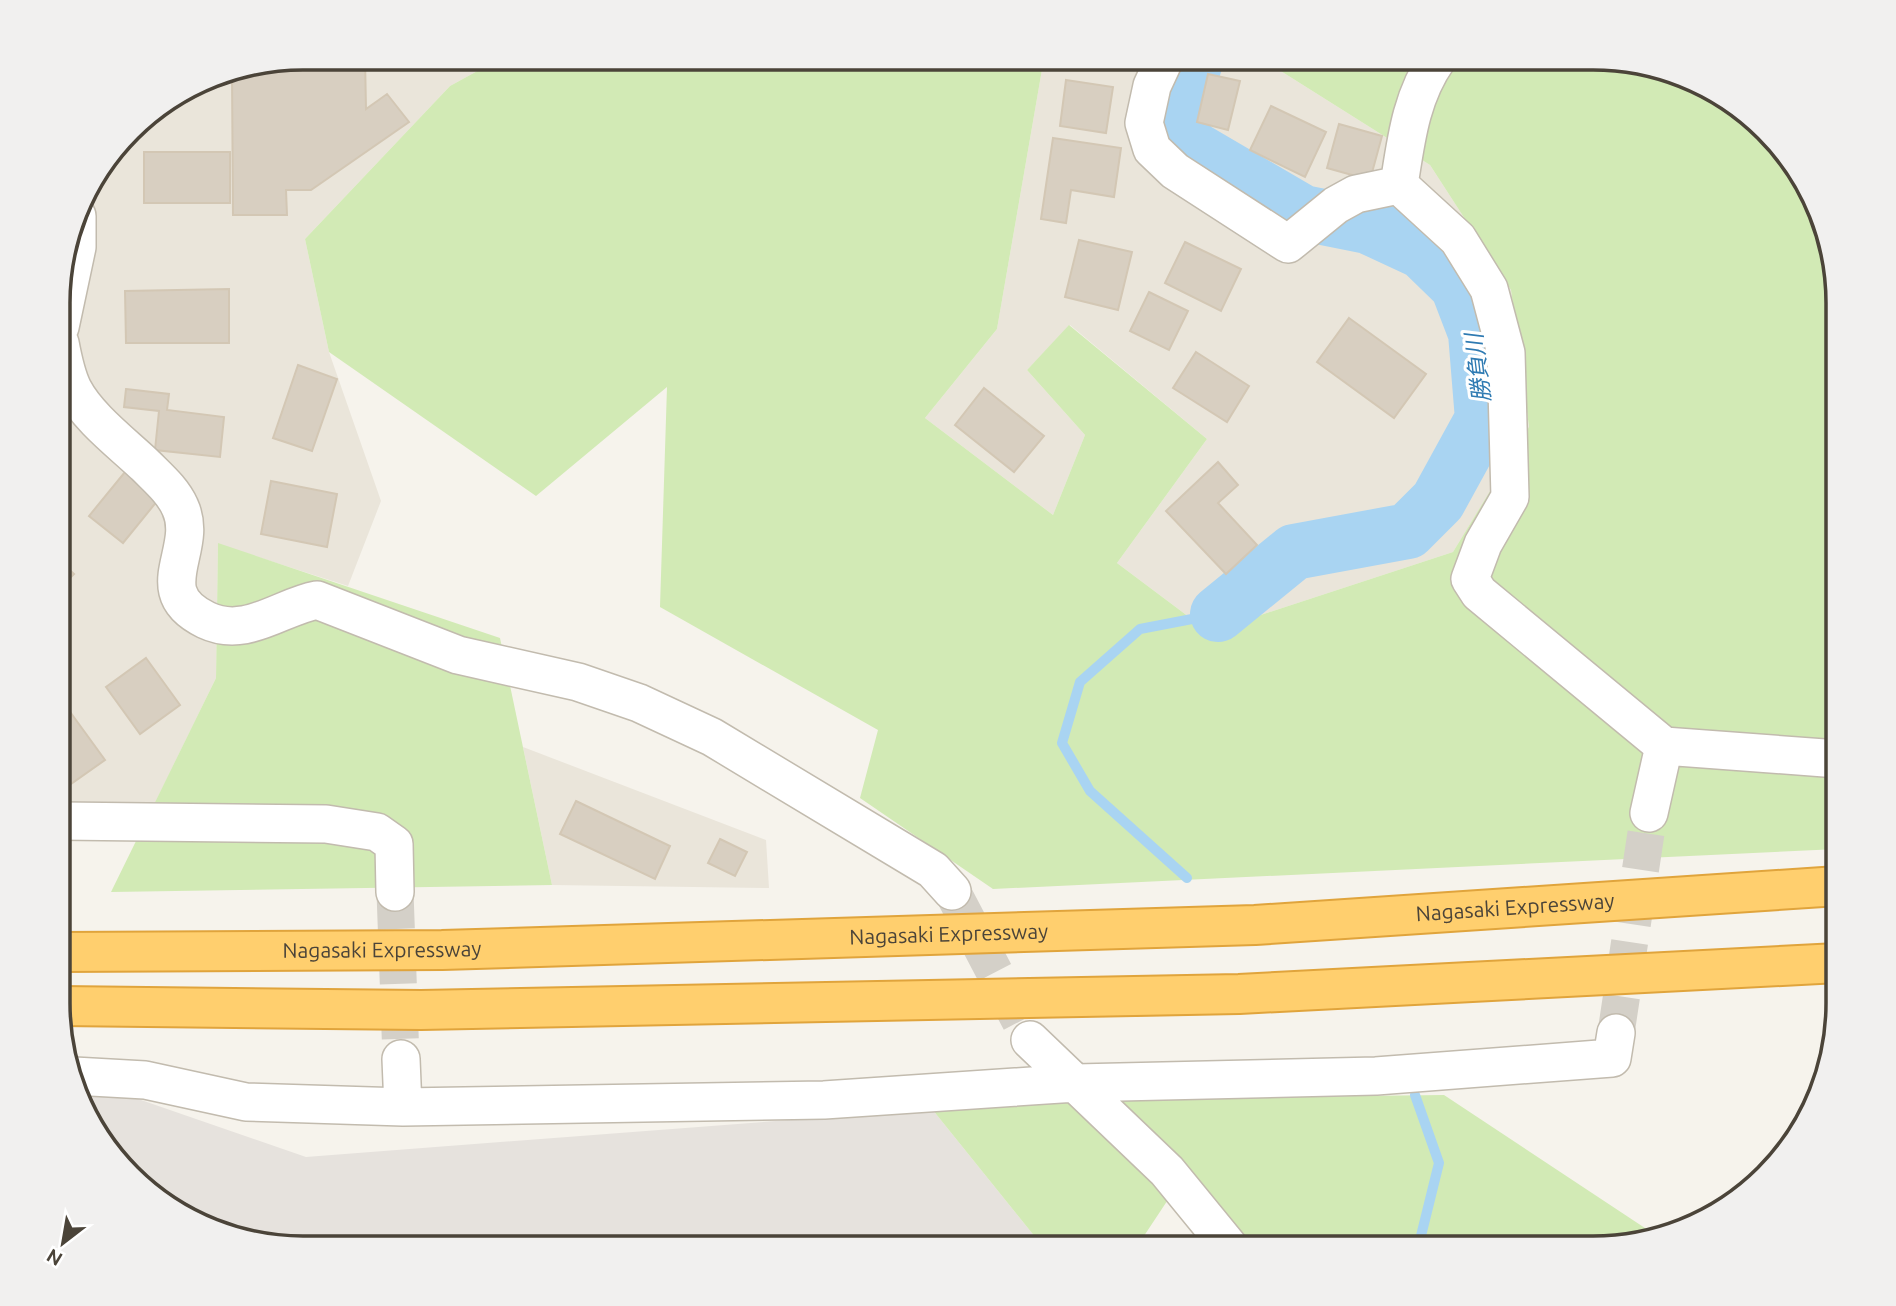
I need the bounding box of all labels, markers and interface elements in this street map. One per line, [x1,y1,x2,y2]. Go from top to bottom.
water label: 勝負川 [1461,329,1494,404]
street label: Nagasaki Expressway [1415,888,1615,925]
street label: Nagasaki Expressway [849,918,1049,948]
street label: Nagasaki Expressway [282,936,482,962]
north arrow [28,1208,98,1278]
text: N [42,1244,66,1271]

